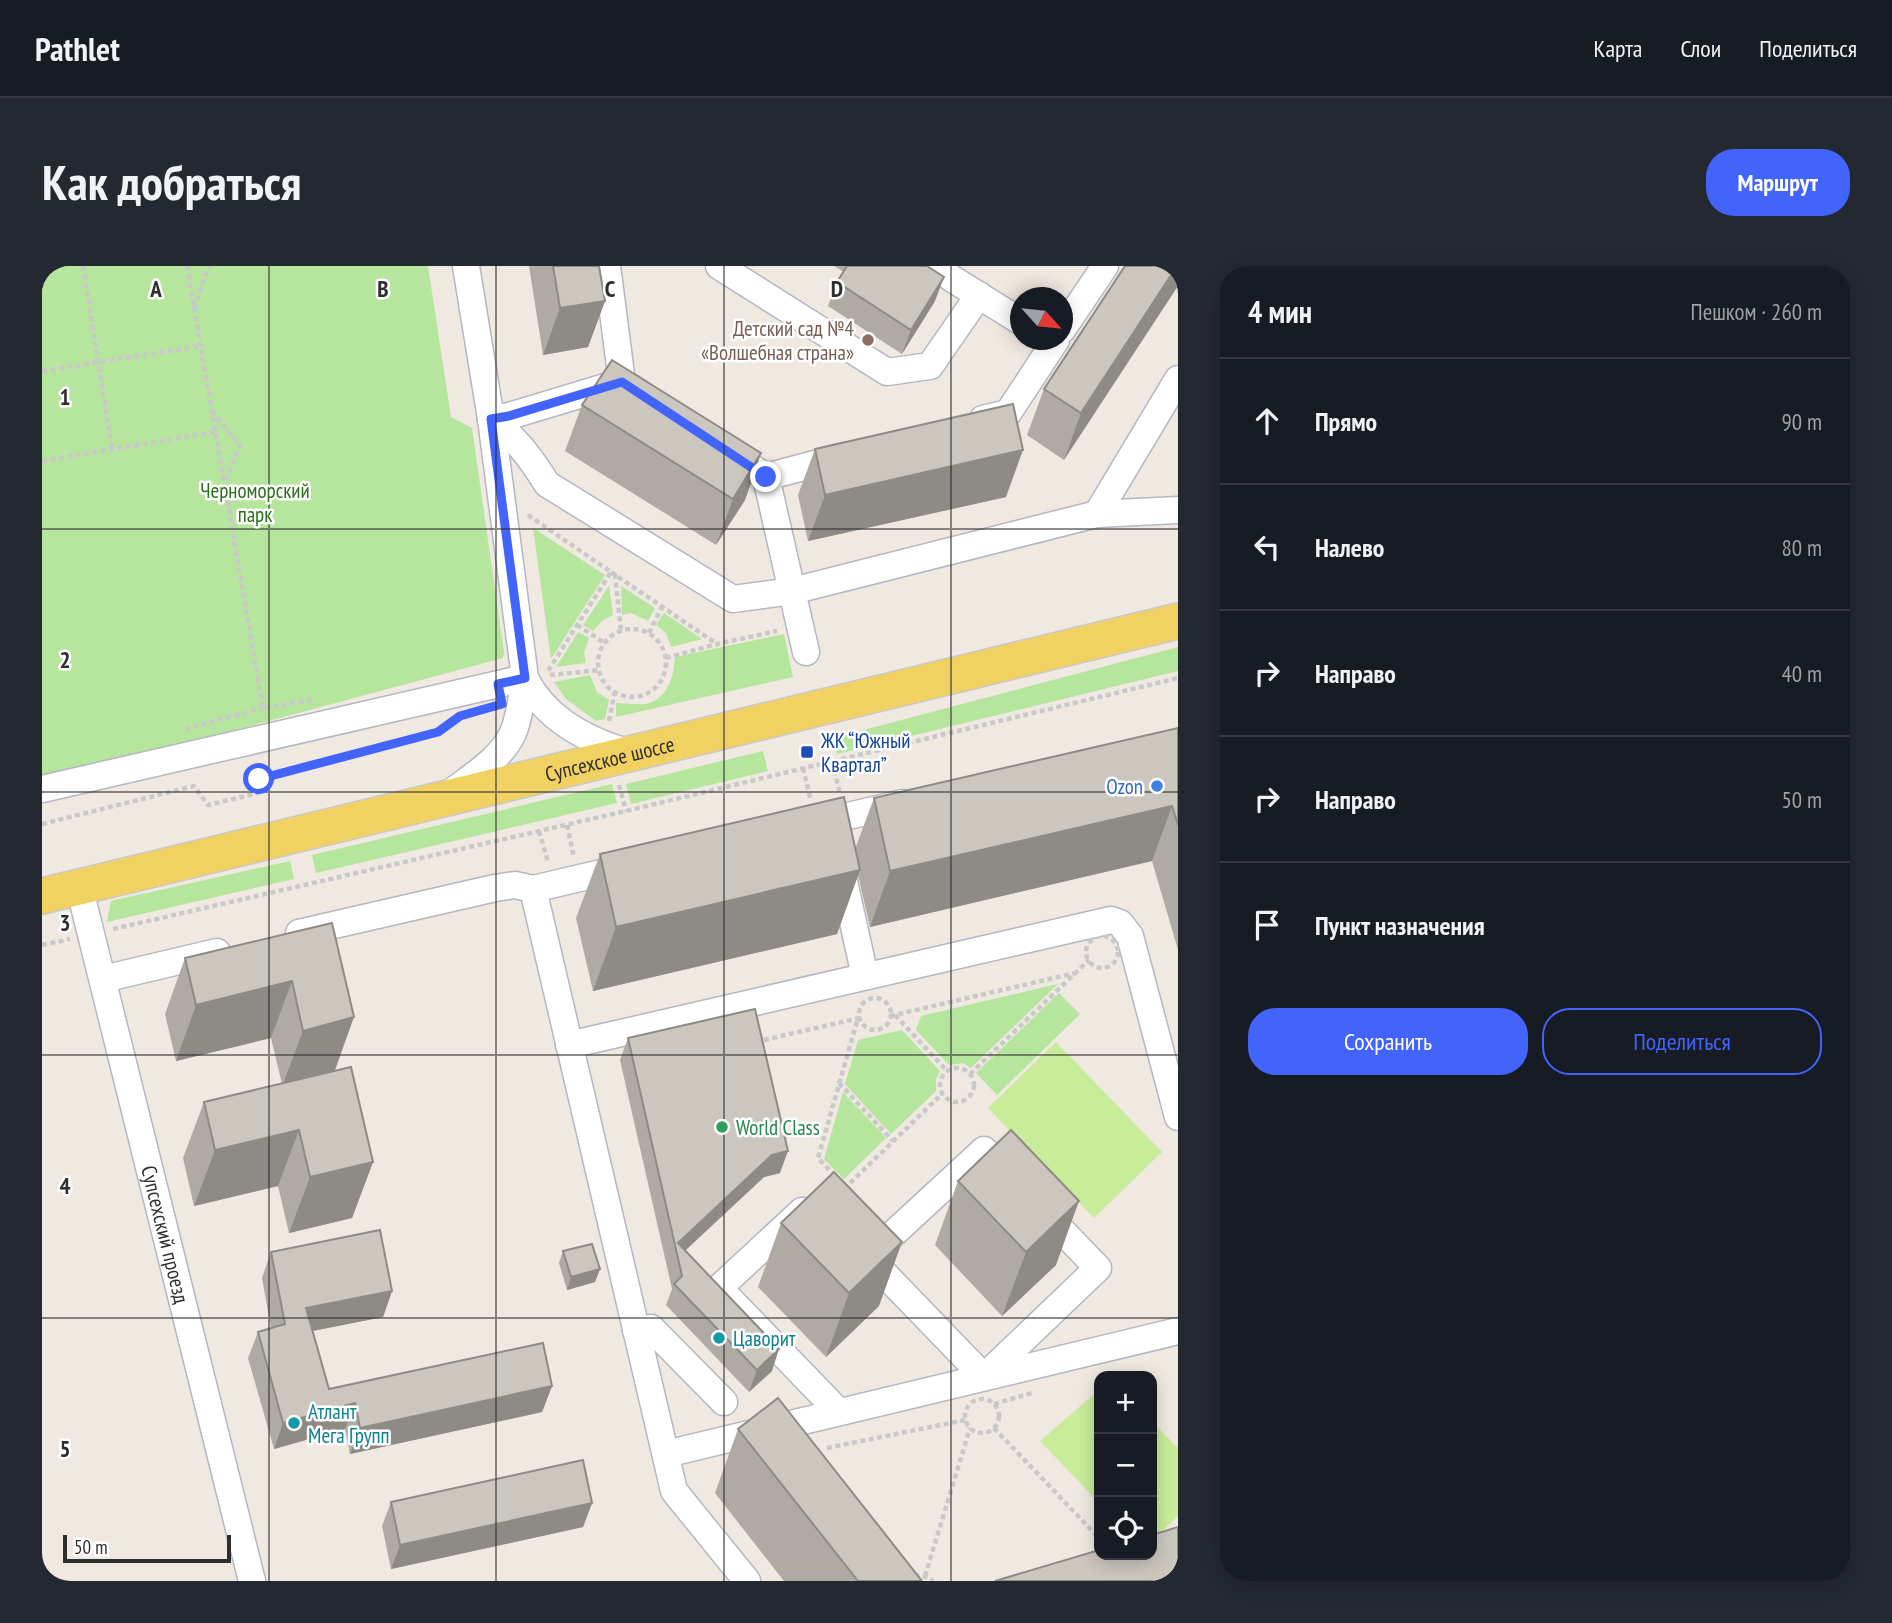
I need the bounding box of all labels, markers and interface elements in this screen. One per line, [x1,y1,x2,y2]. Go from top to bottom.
text: Pathlet [35,27,120,70]
text: Карта [1594,33,1642,64]
text: Слои [1680,33,1721,64]
text: Поделиться [1759,33,1857,64]
button: Маршрут [1706,149,1850,216]
text: Как добраться [42,150,301,214]
text: A [149,274,162,303]
text: B [377,274,389,303]
text: C [605,274,616,303]
text: D [831,274,843,303]
north arrow [1010,287,1073,350]
text: 4 мин [1248,292,1312,331]
text: Пешком · 260 m [1691,297,1822,326]
place label: Детский сад №4 «Волшебная страна» [701,315,855,366]
marker: Детский сад №4 «Волшебная страна» [860,332,876,348]
text: 1 [60,382,71,411]
icon: ahead [1248,402,1286,440]
text: Прямо [1315,405,1377,438]
text: 90 m [1781,407,1822,436]
route end [750,461,781,492]
park label: Черноморский парк [200,477,310,528]
icon: left [1248,528,1286,566]
text: Налево [1315,531,1384,564]
text: 80 m [1781,533,1822,562]
text: 2 [60,645,71,674]
icon: right [1248,654,1286,692]
text: Направо [1315,657,1396,690]
text: 40 m [1781,659,1822,688]
place label: ЖК “Южный Квартал” [820,727,910,778]
street label: Супсехское шоссе [542,730,677,787]
marker: ЖК “Южный Квартал” [799,744,815,760]
route start [243,763,274,794]
place label: Ozon [1106,773,1143,800]
marker: Ozon [1149,778,1165,794]
icon: right [1248,780,1286,818]
text: Направо [1315,783,1396,816]
text: 50 m [1781,785,1822,814]
icon: arrive [1248,906,1286,944]
text: 3 [60,908,71,937]
text: Пункт назначения [1315,909,1485,942]
button: Сохранить [1248,1008,1528,1075]
button: Поделиться [1542,1008,1822,1075]
place label: World Class [736,1114,820,1141]
marker: World Class [714,1119,730,1135]
street label: Супсехский проезд [136,1163,196,1306]
text: 4 [60,1171,71,1200]
place label: Цаворит [733,1325,796,1352]
marker: Цаворит [711,1330,727,1346]
map controls [1094,1371,1157,1560]
button: + [1094,1371,1157,1434]
place label: Атлант Мега Групп [308,1398,390,1449]
marker: Атлант Мега Групп [286,1415,302,1431]
text: 5 [60,1434,71,1463]
button: − [1094,1434,1157,1497]
button: locate [1094,1497,1157,1560]
scale bar [63,1532,231,1564]
text: 50 m [74,1535,108,1559]

